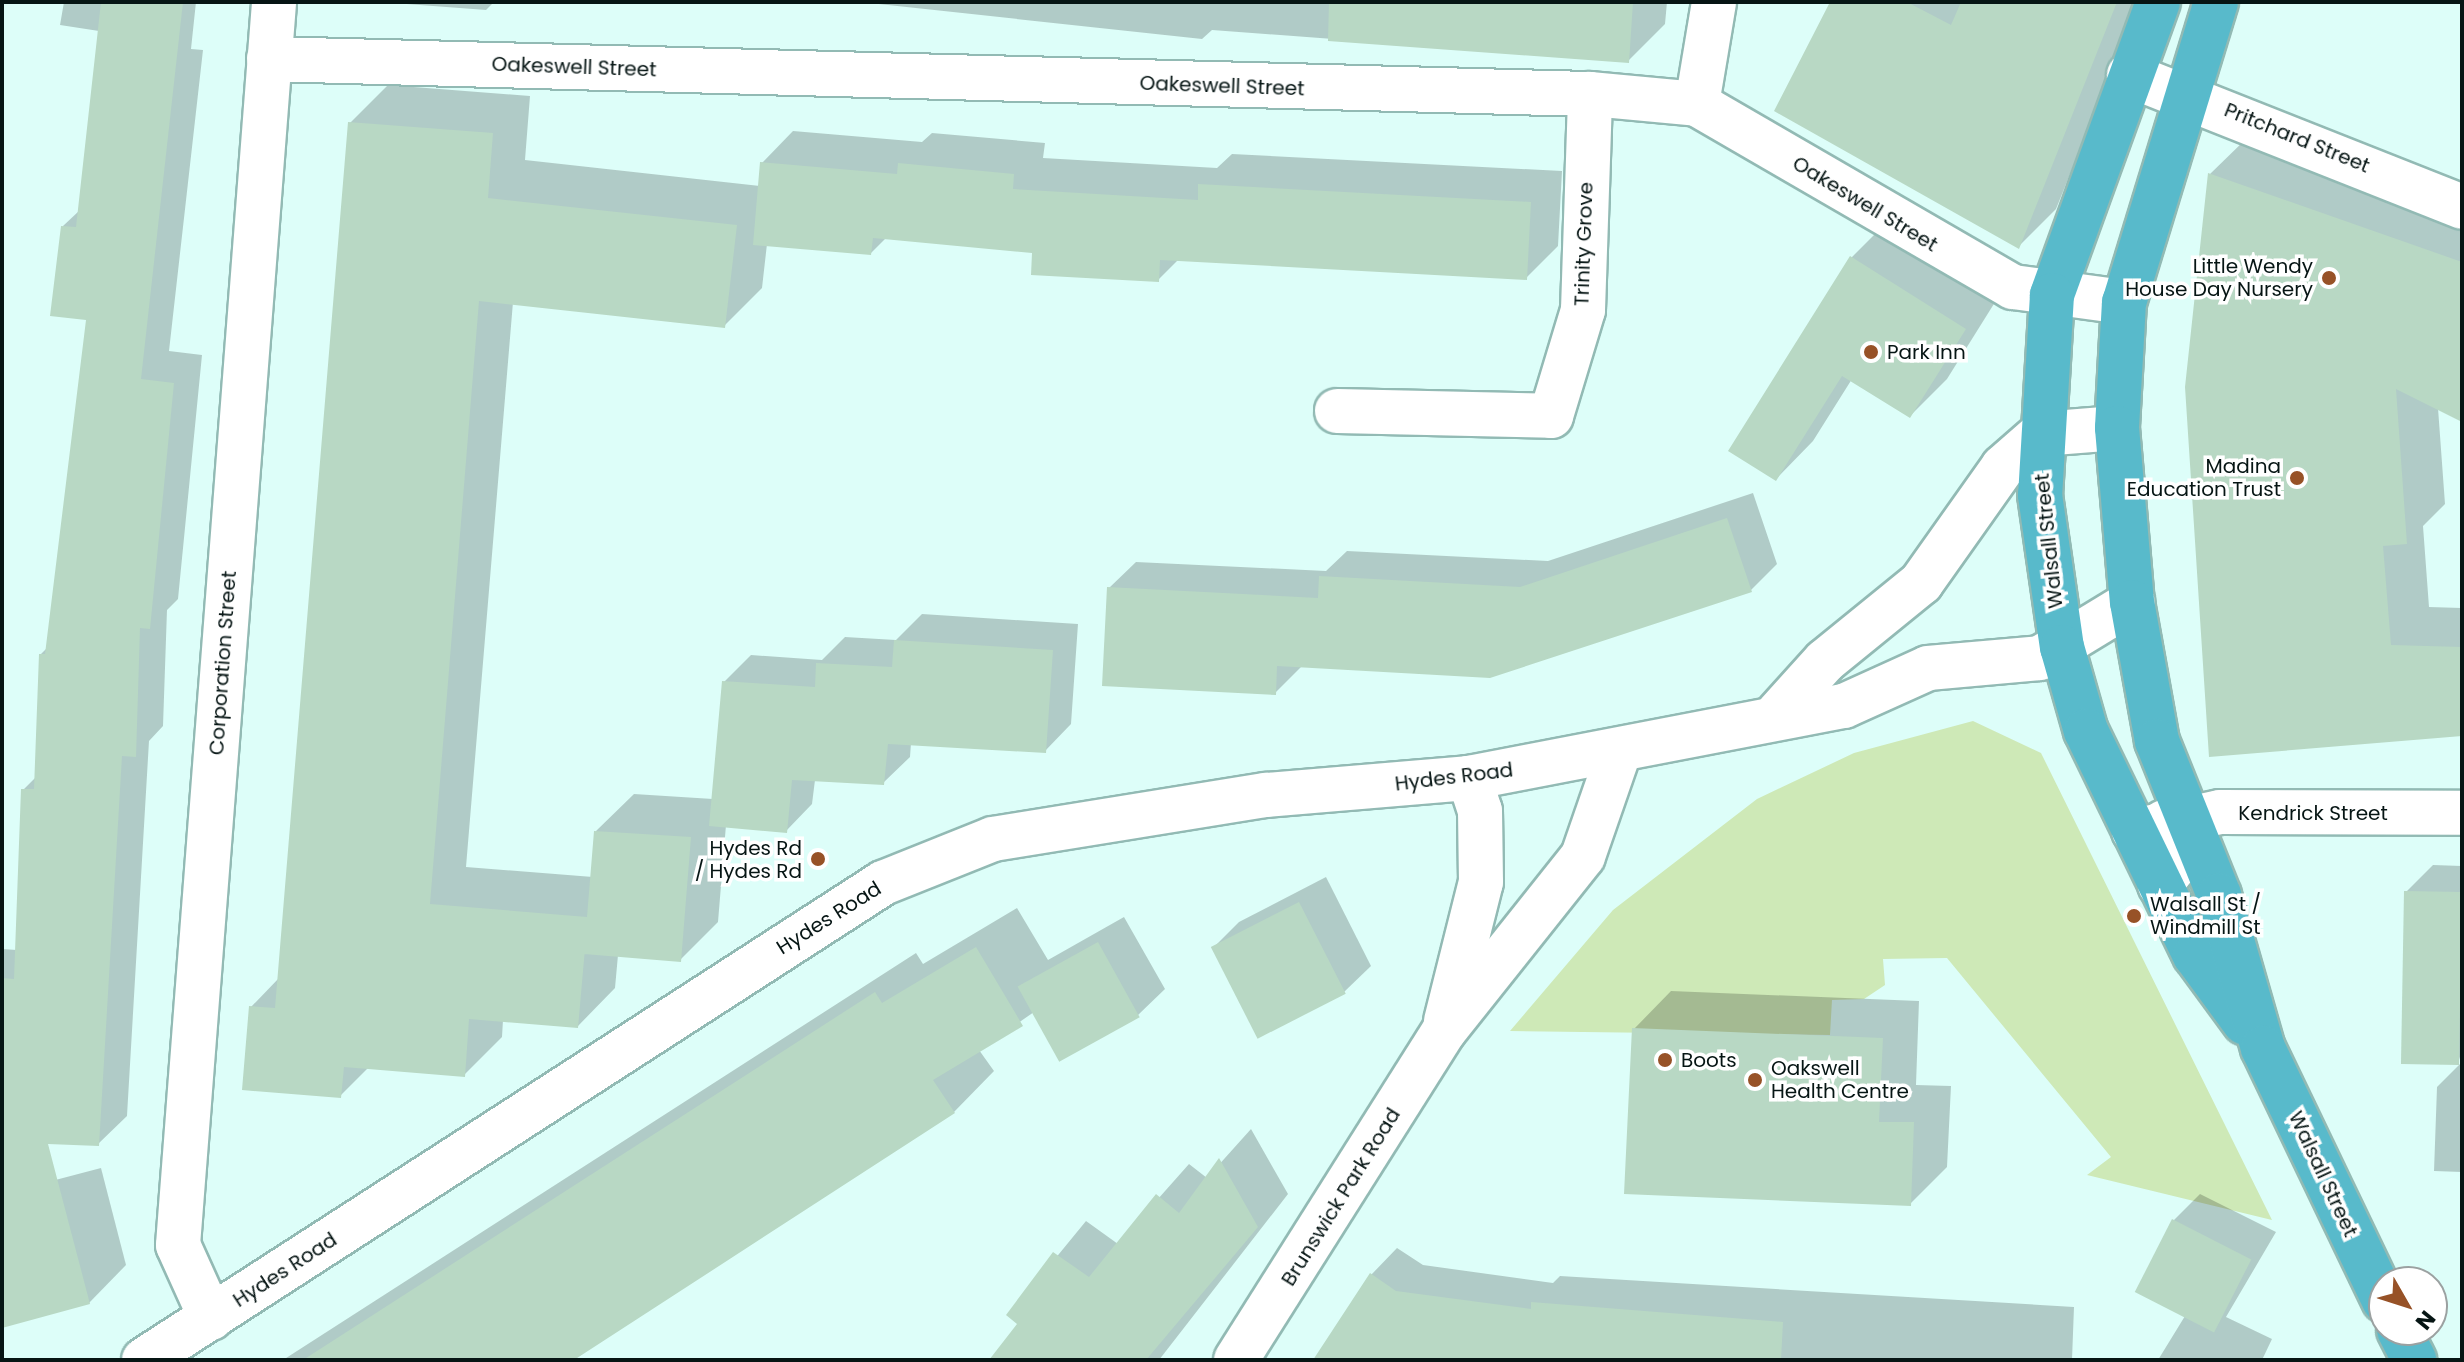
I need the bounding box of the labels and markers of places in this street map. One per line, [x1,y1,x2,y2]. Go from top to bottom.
place label: Little Wendy House Day Nursery [2125,254,2313,301]
marker: Little Wendy House Day Nursery [2320,269,2338,287]
place label: Park Inn [1887,340,1966,364]
marker: Park Inn [1862,343,1880,361]
place label: Madina Education Trust [2127,454,2281,501]
marker: Madina Education Trust [2288,469,2306,487]
place label: Hydes Rd / Hydes Rd [695,836,802,883]
marker: Hydes Rd / Hydes Rd [809,850,827,868]
place label: Walsall St / Windmill St [2150,892,2261,939]
marker: Walsall St / Windmill St [2125,907,2143,925]
place label: Boots [1681,1048,1737,1072]
marker: Boots [1656,1051,1674,1069]
place label: Oakswell Health Centre [1771,1056,1909,1103]
marker: Oakswell Health Centre [1746,1071,1764,1089]

